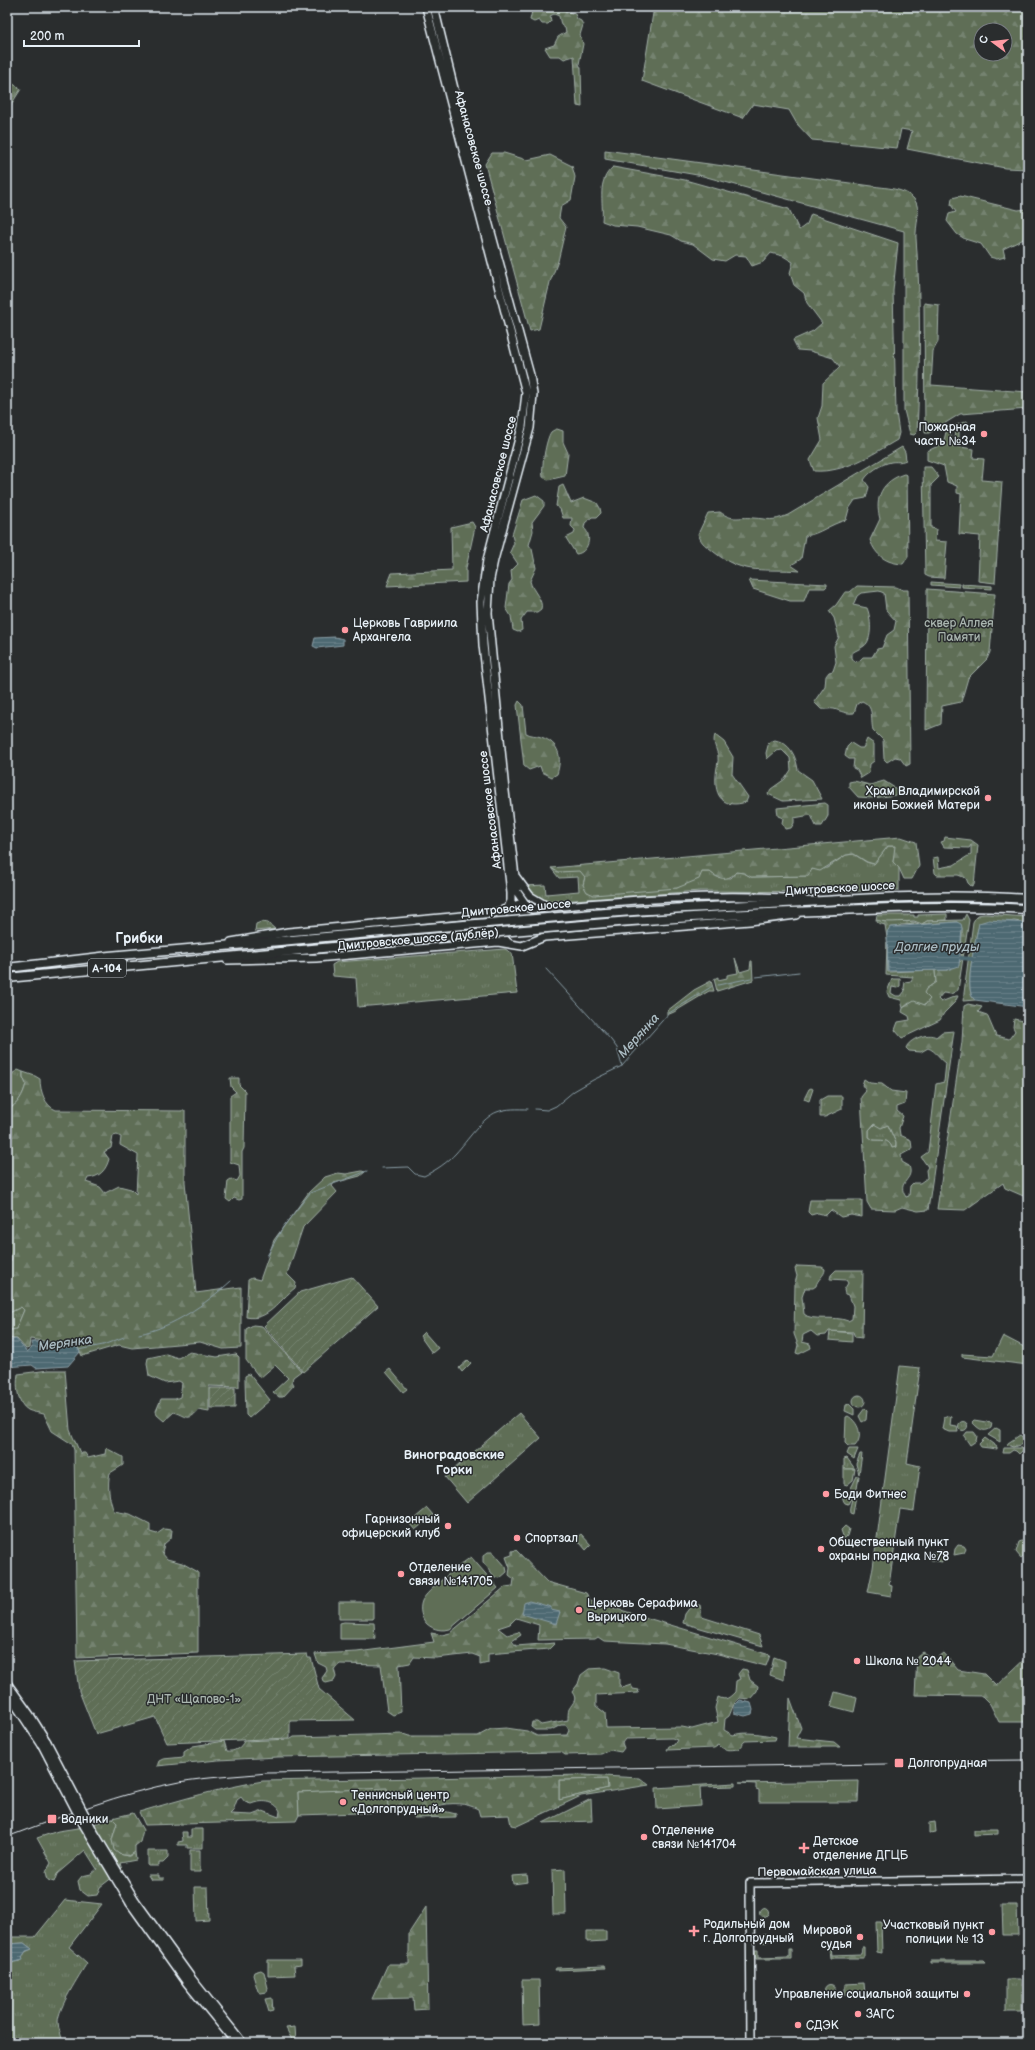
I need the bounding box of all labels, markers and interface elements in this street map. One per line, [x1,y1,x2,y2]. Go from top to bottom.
scale bar [24,22,139,48]
north arrow [973,22,1013,62]
text: 200 m [30,29,64,44]
text: С [977,34,991,45]
street label: Афанасовское шоссе [451,88,496,208]
street label: Афанасовское шоссе [477,414,520,535]
place label: Пожарная часть №34 [914,420,977,449]
marker: Пожарная часть №34 [979,429,989,439]
place label: Церковь Гавриила Архангела [352,616,458,645]
park label: сквер Аллея Памяти [924,616,994,645]
marker: Церковь Гавриила Архангела [340,625,350,635]
street label: Афанасовское шоссе [476,750,505,871]
place label: Храм Владимирской иконы Божией Матери [853,784,980,813]
marker: Храм Владимирской иконы Божией Матери [983,793,993,803]
street label: Дмитровское шоссе [785,878,896,899]
street label: Дмитровское шоссе [460,896,572,921]
street label: Дмитровское шоссе (дублёр) [337,925,499,954]
district label: Грибки [115,930,163,947]
water label: Долгие пруды [894,939,980,955]
road number: А-104 [88,959,126,977]
water label: Мерянка [615,1010,663,1061]
water label: Мерянка [37,1331,94,1355]
district label: Виноградовские Горки [404,1447,504,1478]
place label: Боди Фитнес [834,1487,907,1502]
marker: Боди Фитнес [821,1489,831,1499]
place label: Гарнизонный офицерский клуб [342,1512,440,1541]
marker: Гарнизонный офицерский клуб [443,1521,453,1531]
place label: Спортзал [525,1531,578,1546]
marker: Спортзал [512,1533,522,1543]
place label: Общественный пункт охраны порядка №78 [829,1535,949,1564]
marker: Общественный пункт охраны порядка №78 [816,1544,826,1554]
place label: Отделение связи №141705 [409,1560,493,1589]
marker: Отделение связи №141705 [396,1569,406,1579]
place label: Церковь Серафима Вырицкого [587,1596,698,1625]
marker: Церковь Серафима Вырицкого [574,1605,584,1615]
place label: Школа № 2044 [865,1654,952,1669]
marker: Школа № 2044 [852,1656,862,1666]
park label: ДНТ «Щапово-1» [147,1692,241,1707]
place label: Долгопрудная [908,1756,988,1771]
marker: Долгопрудная [893,1757,905,1769]
place label: Теннисный центр «Долгопрудный» [351,1788,449,1817]
marker: Теннисный центр «Долгопрудный» [338,1797,348,1807]
place label: Водники [61,1812,108,1827]
marker: Водники [46,1813,58,1825]
place label: Отделение связи №141704 [652,1823,737,1852]
marker: Отделение связи №141704 [639,1832,649,1842]
place label: Детское отделение ДГЦБ [813,1834,909,1863]
marker: Детское отделение ДГЦБ [798,1842,810,1854]
street label: Первомайская улица [757,1863,877,1880]
place label: Родильный дом г. Долгопрудный [703,1917,794,1946]
place label: Участковый пункт полиции № 13 [883,1918,984,1947]
place label: Мировой судья [803,1923,852,1952]
marker: Родильный дом г. Долгопрудный [688,1925,700,1937]
marker: Участковый пункт полиции № 13 [987,1927,997,1937]
marker: Мировой судья [855,1932,865,1942]
place label: Управление социальной защиты [775,1987,959,2002]
marker: Управление социальной защиты [962,1989,972,1999]
place label: ЗАГС [866,2007,894,2022]
marker: ЗАГС [853,2009,863,2019]
place label: СДЭК [806,2018,839,2033]
marker: СДЭК [793,2020,803,2030]

